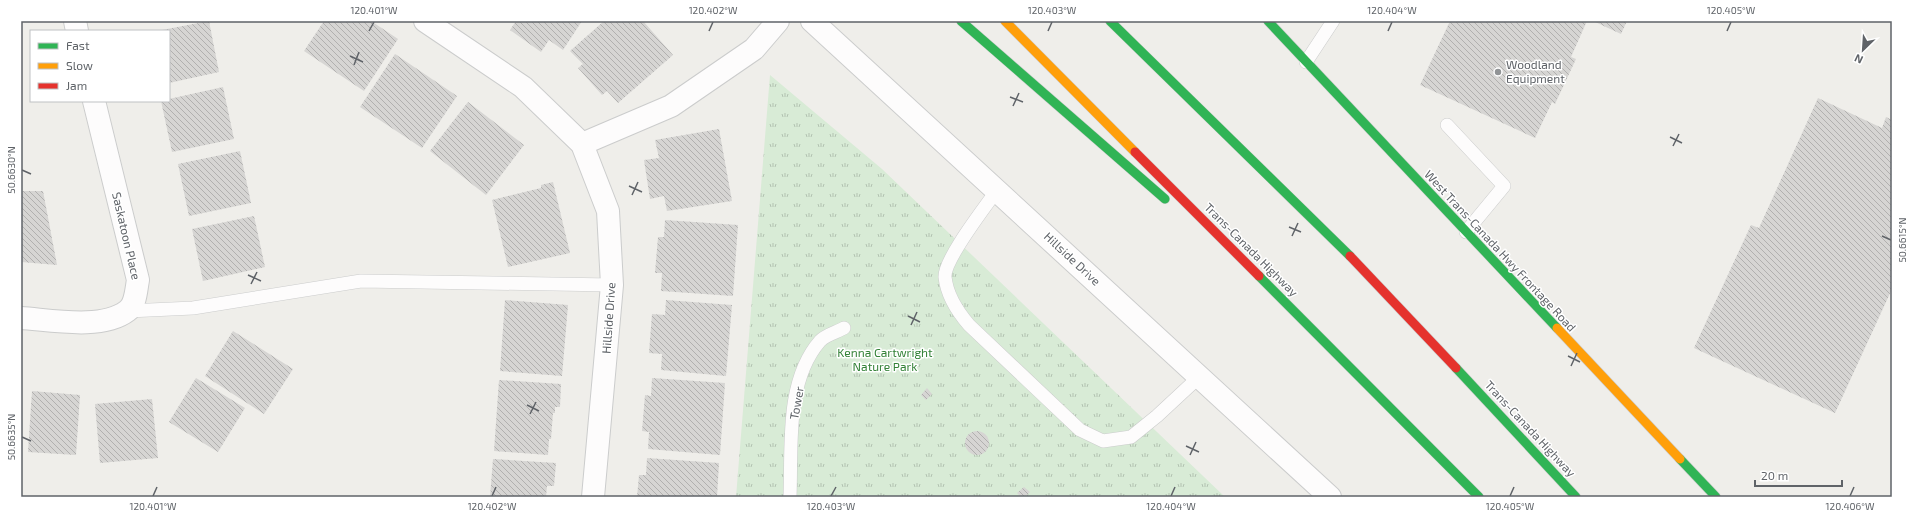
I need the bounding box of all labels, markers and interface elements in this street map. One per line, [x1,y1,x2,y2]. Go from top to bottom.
text: 120.401°W [350,4,398,16]
text: 120.402°W [689,4,738,16]
text: 120.403°W [1028,4,1077,16]
text: 120.404°W [1367,4,1417,16]
text: 120.405°W [1707,4,1756,16]
legend [30,30,170,102]
north arrow [1843,30,1883,70]
text: Fast [66,38,90,52]
text: N [1852,52,1865,67]
place label: Woodland Equipment [1506,57,1565,85]
text: Slow [66,58,93,72]
marker: Woodland Equipment [1493,67,1503,77]
text: Jam [66,78,87,92]
text: 50.6630°N [5,146,17,194]
street label: West Trans-Canada Hwy Frontage Road [1422,167,1579,334]
street label: Saskatoon Place [110,191,144,281]
street label: Trans-Canada Highway [1202,200,1302,299]
text: 50.6615°N [1896,217,1908,263]
street label: Hillside Drive [1042,229,1104,288]
street label: Hillside Drive [599,282,617,354]
park label: Kenna Cartwright Nature Park [837,345,933,373]
street label: Trans-Canada Highway [1483,377,1579,480]
street label: Tower [786,385,806,421]
text: 50.6635°N [5,414,17,460]
scale bar [1755,462,1842,488]
text: 20 m [1761,468,1788,482]
text: 120.401°W [129,500,177,512]
text: 120.402°W [468,500,517,512]
text: 120.403°W [807,500,856,512]
text: 120.404°W [1146,500,1196,512]
text: 120.405°W [1486,500,1535,512]
text: 120.406°W [1826,500,1875,512]

